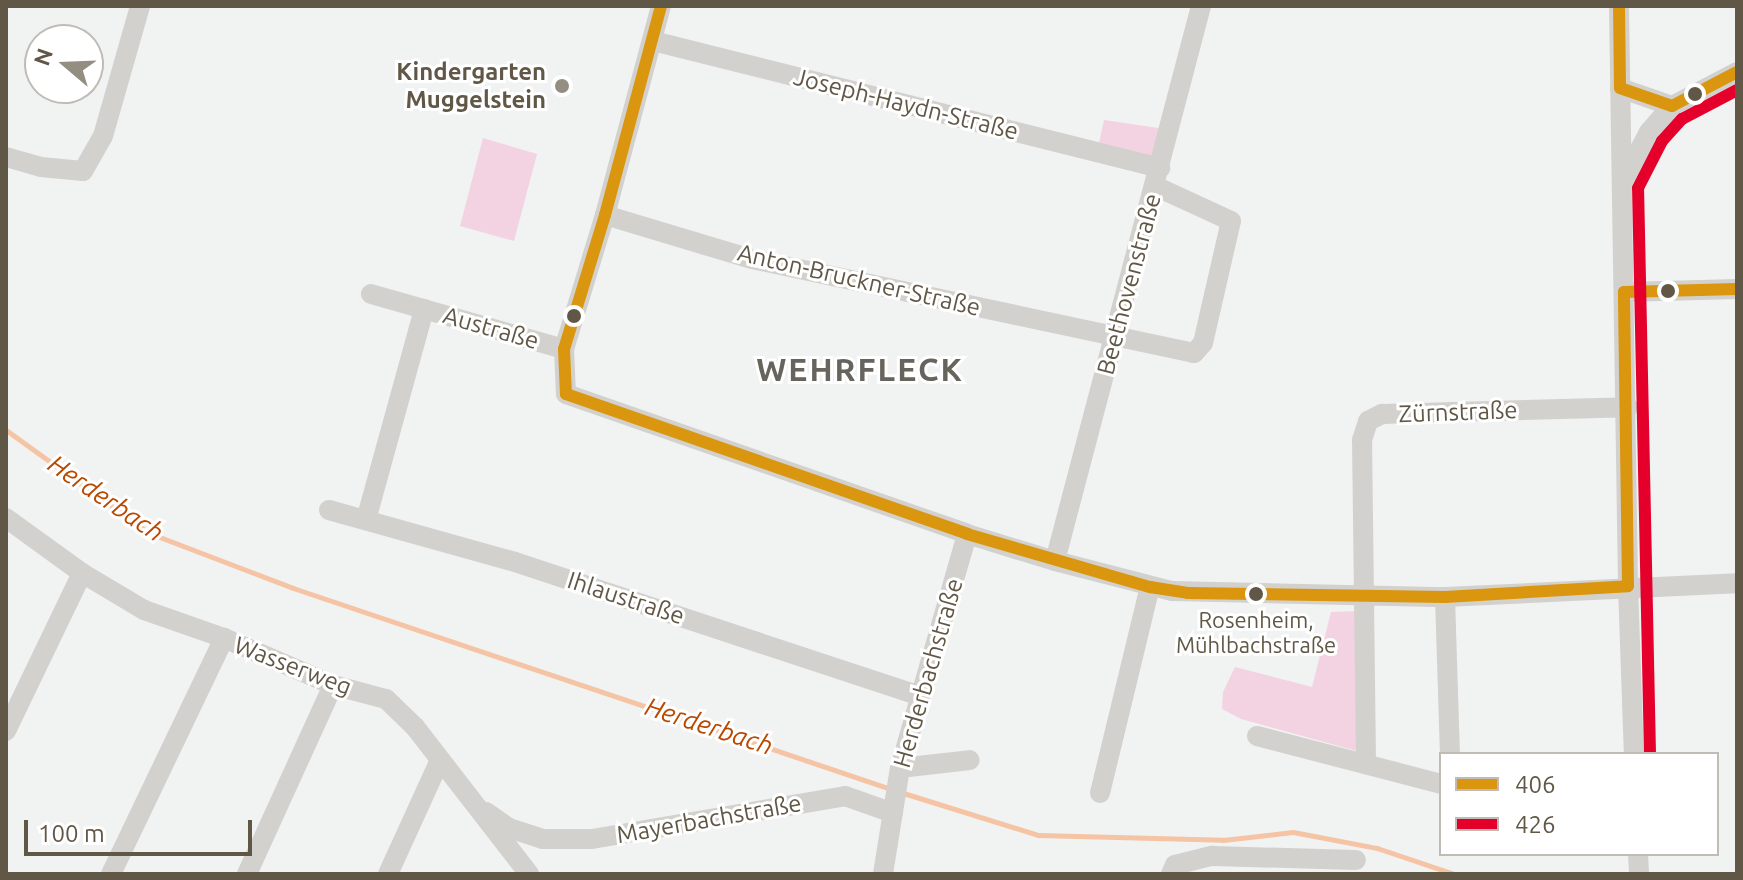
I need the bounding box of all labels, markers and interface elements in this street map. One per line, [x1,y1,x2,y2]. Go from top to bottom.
north arrow [24,24,104,104]
text: N [28,45,57,69]
place label: Kindergarten Muggelstein [396,58,546,114]
street label: Joseph-Haydn-Straße [791,62,1021,146]
marker: Kindergarten Muggelstein [553,77,571,95]
unlabelled marker [1687,86,1703,102]
street label: Beethovenstraße [1091,190,1167,378]
street label: Anton-Bruckner-Straße [735,238,983,322]
unlabelled marker [1660,283,1676,299]
street label: Austraße [440,301,542,355]
unlabelled marker [566,308,582,324]
district label: WEHRFLECK [756,350,964,388]
street label: Zürnstraße [1398,396,1518,428]
water label: Herderbach [42,448,170,548]
street label: Ihlaustraße [564,566,688,630]
street label: Herderbachstraße [887,575,969,771]
marker: Rosenheim, Mühlbachstraße [1248,586,1264,602]
place label: Rosenheim, Mühlbachstraße [1176,606,1336,658]
street label: Wasserweg [230,630,356,702]
water label: Herderbach [641,691,777,761]
legend [1439,752,1719,856]
text: 406 [1515,771,1556,798]
street label: Mayerbachstraße [614,789,804,849]
scale bar [28,804,256,854]
text: 426 [1515,811,1556,838]
text: 100 m [38,820,105,847]

